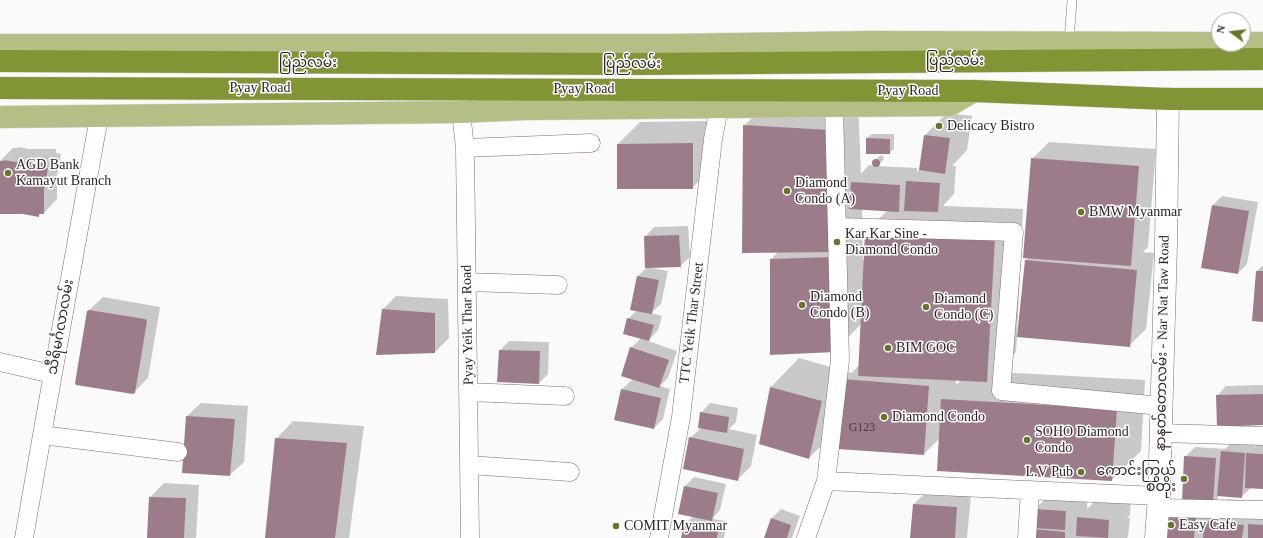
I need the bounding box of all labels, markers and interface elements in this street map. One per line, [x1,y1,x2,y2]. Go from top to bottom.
north arrow [1211,12,1251,52]
text: N [1214,24,1227,35]
street label: ပြည်လမ်း [926,53,984,69]
street label: ပြည်လမ်း [279,55,337,71]
street label: ပြည်လမ်း [603,56,661,72]
street label: Pyay Road [229,80,291,96]
street label: Pyay Road [553,81,615,97]
street label: Pyay Road [877,83,939,99]
place label: Delicacy Bistro [947,118,1034,134]
marker: Delicacy Bistro [934,121,944,131]
place label: AGD Bank Kamayut Branch [16,157,111,190]
marker: AGD Bank Kamayut Branch [3,168,13,178]
place label: Diamond Condo (A) [795,175,855,208]
marker: Diamond Condo (A) [782,186,792,196]
place label: BMW Myanmar [1089,204,1182,220]
marker: BMW Myanmar [1076,207,1086,217]
place label: Kar Kar Sine - Diamond Condo [845,226,938,258]
street label: နာနတ်တောလမ်း - Nar Nat Taw Road [1153,235,1173,451]
marker: Kar Kar Sine - Diamond Condo [832,237,842,247]
street label: TTC Yeik Thar Street [676,262,708,384]
street label: Pyay Yeik Thar Road [459,265,477,385]
street label: သီရိမင်္ဂလာလမ်း [44,278,78,376]
place label: Diamond Condo (B) [810,289,870,322]
place label: Diamond Condo (C) [934,291,994,324]
marker: Diamond Condo (B) [797,300,807,310]
marker: Diamond Condo (C) [921,302,931,312]
place label: BIM GOC [896,340,956,356]
marker: BIM GOC [883,343,893,353]
place label: Diamond Condo [892,409,985,425]
marker: Diamond Condo [879,412,889,422]
house number: G123 [849,421,875,435]
place label: SOHO Diamond Condo [1035,424,1129,456]
marker: SOHO Diamond Condo [1022,435,1032,445]
place label: ကောင်းကြွယ် စတိုး [1097,463,1176,496]
place label: L.V Pub [1026,464,1073,480]
marker: L.V Pub [1076,467,1086,477]
marker: ကောင်းကြွယ် စတိုး [1179,474,1189,484]
place label: Easy Cafe [1179,517,1236,533]
place label: COMIT Myanmar [624,518,727,534]
marker: Easy Cafe [1166,520,1176,530]
marker: COMIT Myanmar [611,521,621,531]

